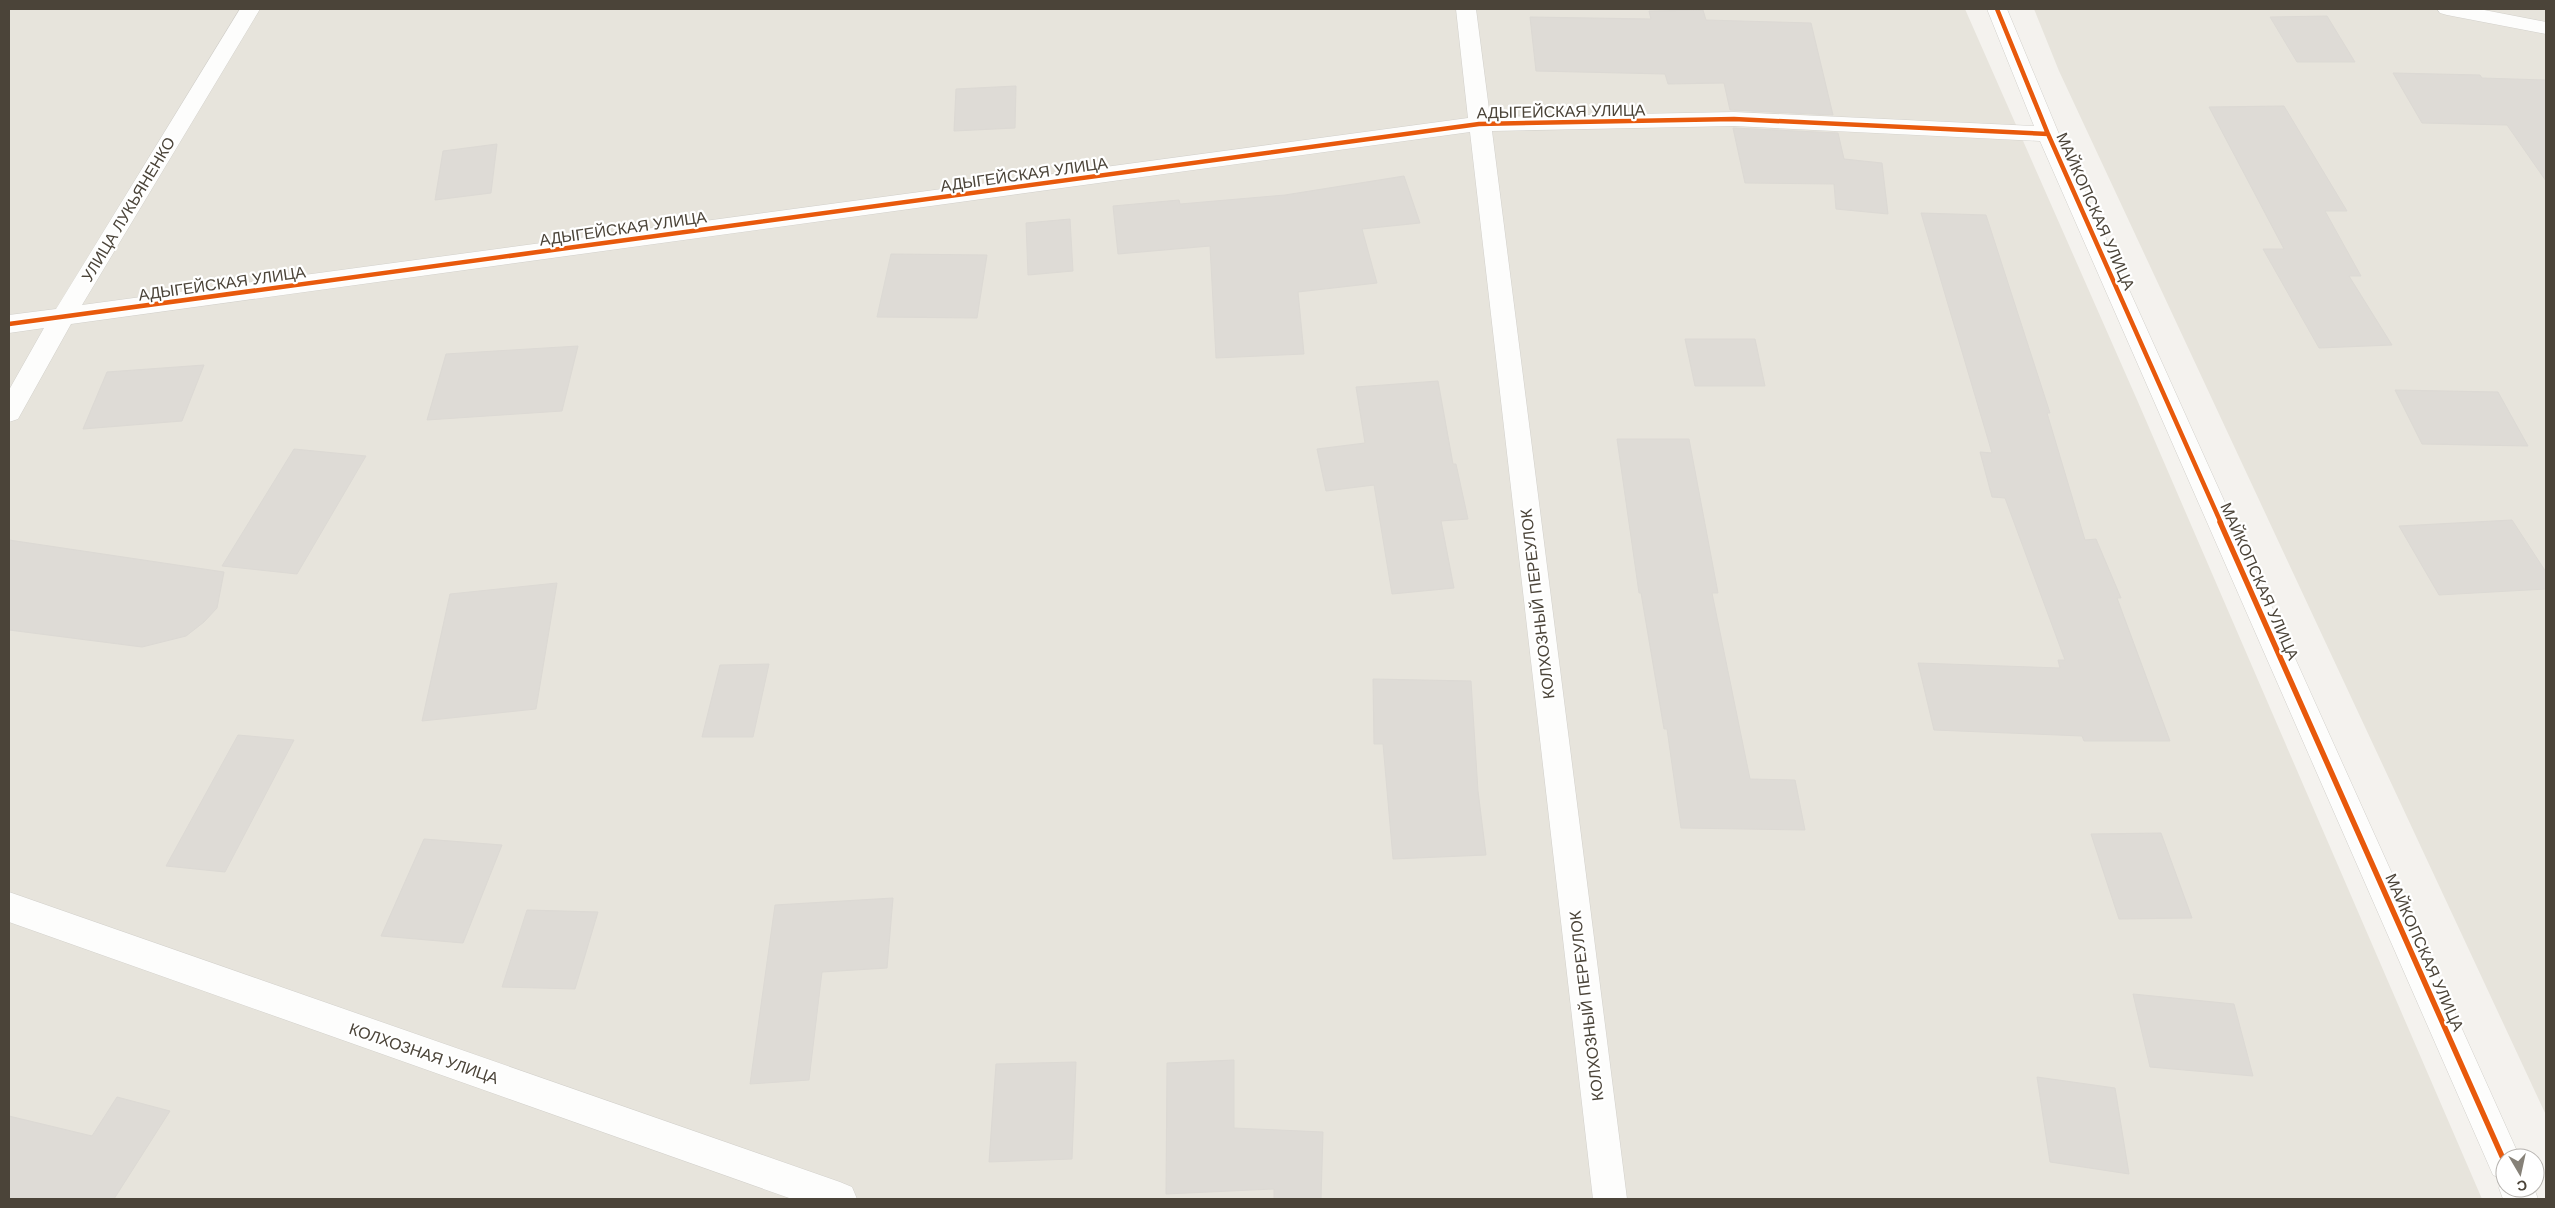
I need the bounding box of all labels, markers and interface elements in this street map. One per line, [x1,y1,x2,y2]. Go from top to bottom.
street label: АДЫГЕЙСКАЯ УЛИЦА [1476,101,1646,121]
street label: МАЙКОПСКАЯ УЛИЦА [2053,130,2139,293]
street label: УЛИЦА ЛУКЬЯНЕНКО [79,134,178,284]
street label: АДЫГЕЙСКАЯ УЛИЦА [939,153,1109,195]
street label: АДЫГЕЙСКАЯ УЛИЦА [538,207,708,249]
street label: АДЫГЕЙСКАЯ УЛИЦА [137,262,307,304]
street label: МАЙКОПСКАЯ УЛИЦА [2217,500,2303,663]
street label: КОЛХОЗНЫЙ ПЕРЕУЛОК [1516,507,1558,700]
street label: МАЙКОПСКАЯ УЛИЦА [2382,871,2468,1034]
street label: КОЛХОЗНЫЙ ПЕРЕУЛОК [1565,909,1607,1102]
street label: КОЛХОЗНАЯ УЛИЦА [347,1020,501,1087]
north arrow [2495,1148,2545,1198]
text: С [2516,1177,2528,1195]

